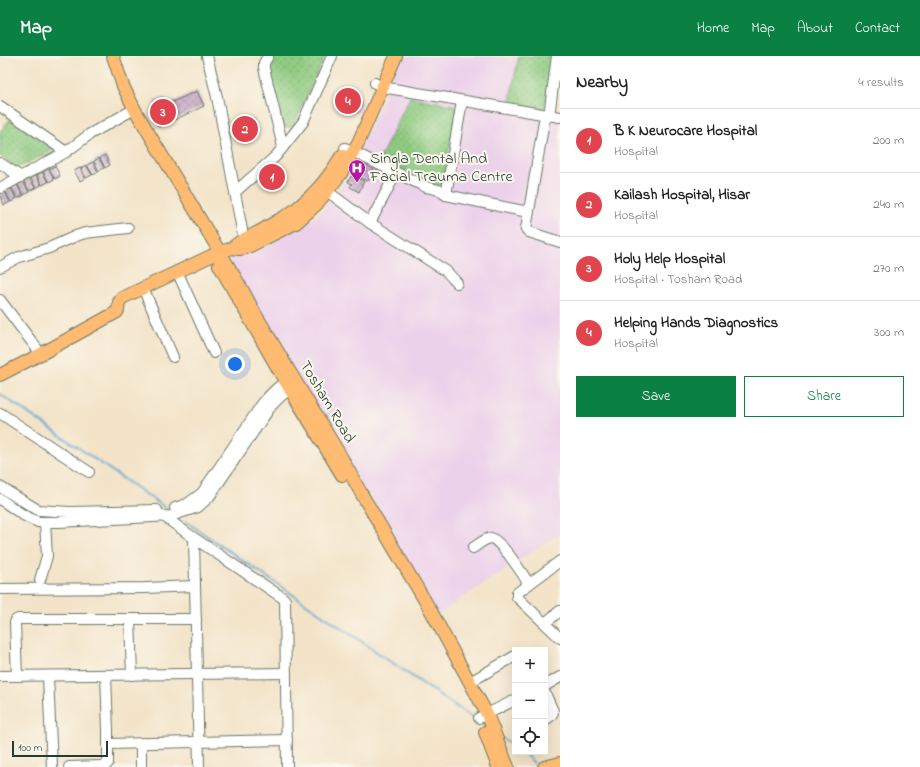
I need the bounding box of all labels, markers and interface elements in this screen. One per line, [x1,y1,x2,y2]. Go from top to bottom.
text: Map [20,15,52,42]
text: Home [697,18,729,39]
text: Map [751,18,775,39]
text: About [797,18,833,39]
text: Contact [855,18,900,39]
text: Nearby [576,70,628,95]
text: 4 results [858,73,904,92]
pin: 4 [335,86,361,116]
pin: 3 [150,97,176,127]
pin: 2 [232,114,258,144]
text: B K Neurocare Hospital [614,120,757,142]
text: 1 [587,131,591,150]
text: 200 m [873,131,904,150]
text: Hospital [614,142,658,161]
place label: Singla Dental And Facial Trauma Centre [369,147,513,189]
hospital icon: Singla Dental And Facial Trauma Centre [347,158,367,183]
pin: 1 [259,162,285,192]
text: Kailash Hospital, Hisar [614,184,750,206]
text: 2 [586,195,592,214]
text: 240 m [873,195,904,214]
text: Hospital [614,206,658,225]
text: Holy Help Hospital [614,248,725,270]
text: 3 [586,259,592,278]
text: 270 m [873,259,904,278]
text: Hospital · Tosham Road [614,270,742,289]
text: Helping Hands Diagnostics [614,312,778,334]
text: 4 [586,323,592,342]
text: 300 m [874,323,904,342]
text: Hospital [614,334,658,353]
your location [225,354,245,374]
street label: Tosham Road [293,356,361,448]
button: Save [576,376,736,417]
button: Share [744,376,904,417]
map controls [512,647,548,755]
button: + [512,647,548,683]
button: − [512,683,548,719]
button: locate [512,719,548,755]
scale bar [12,739,108,758]
text: 100 m [18,740,42,756]

